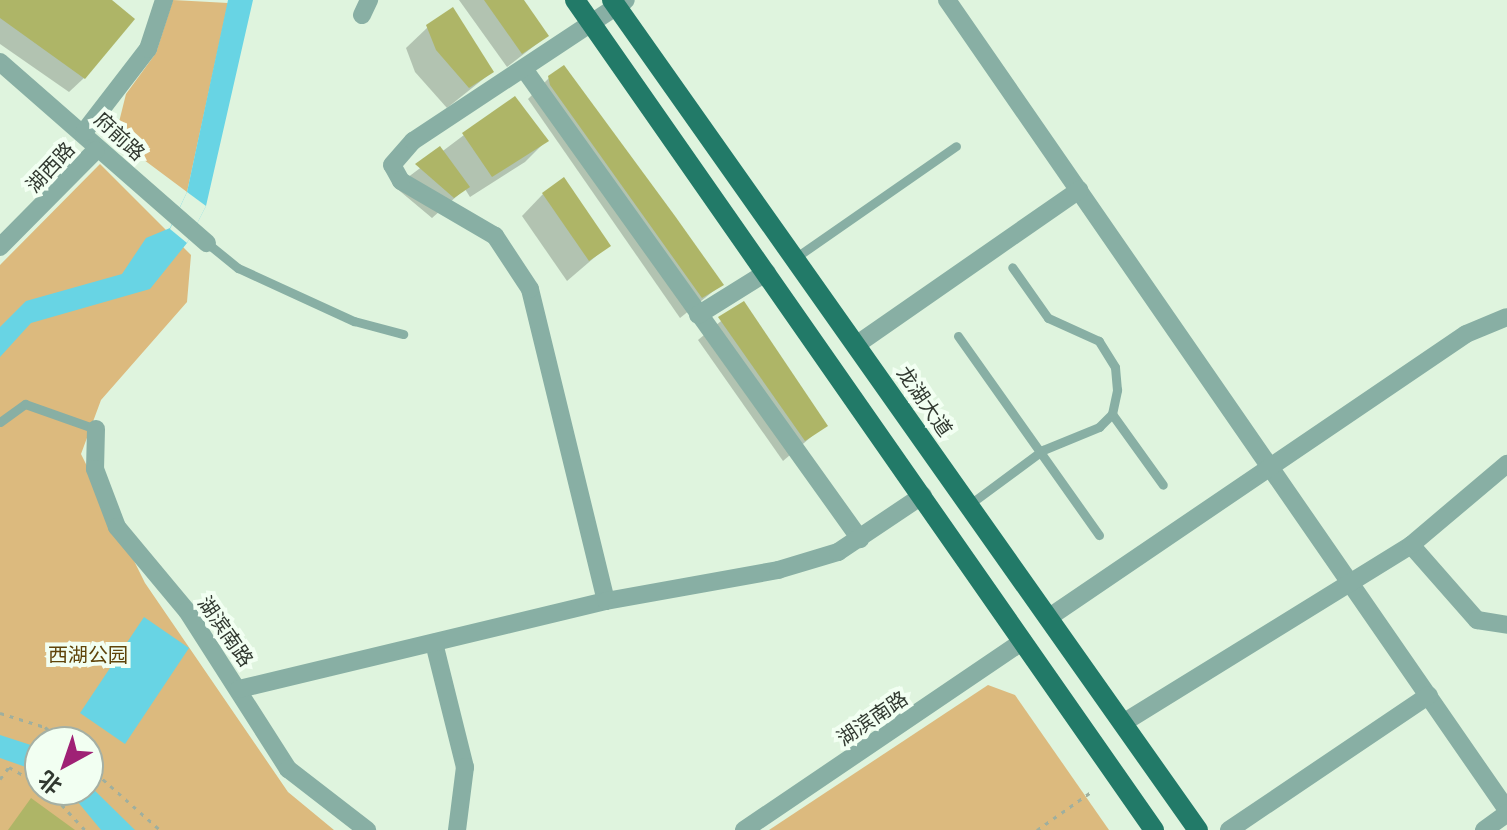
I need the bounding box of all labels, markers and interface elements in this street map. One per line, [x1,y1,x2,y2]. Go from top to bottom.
street label: 府前路 [90,107,150,165]
street label: 湖西路 [21,137,79,197]
street label: 龙湖大道 [892,361,958,441]
street label: 湖滨南路 [193,591,259,671]
park label: 西湖公园 [48,642,128,666]
street label: 湖滨南路 [832,686,912,750]
north arrow [24,726,104,806]
text: 北 [32,766,67,801]

